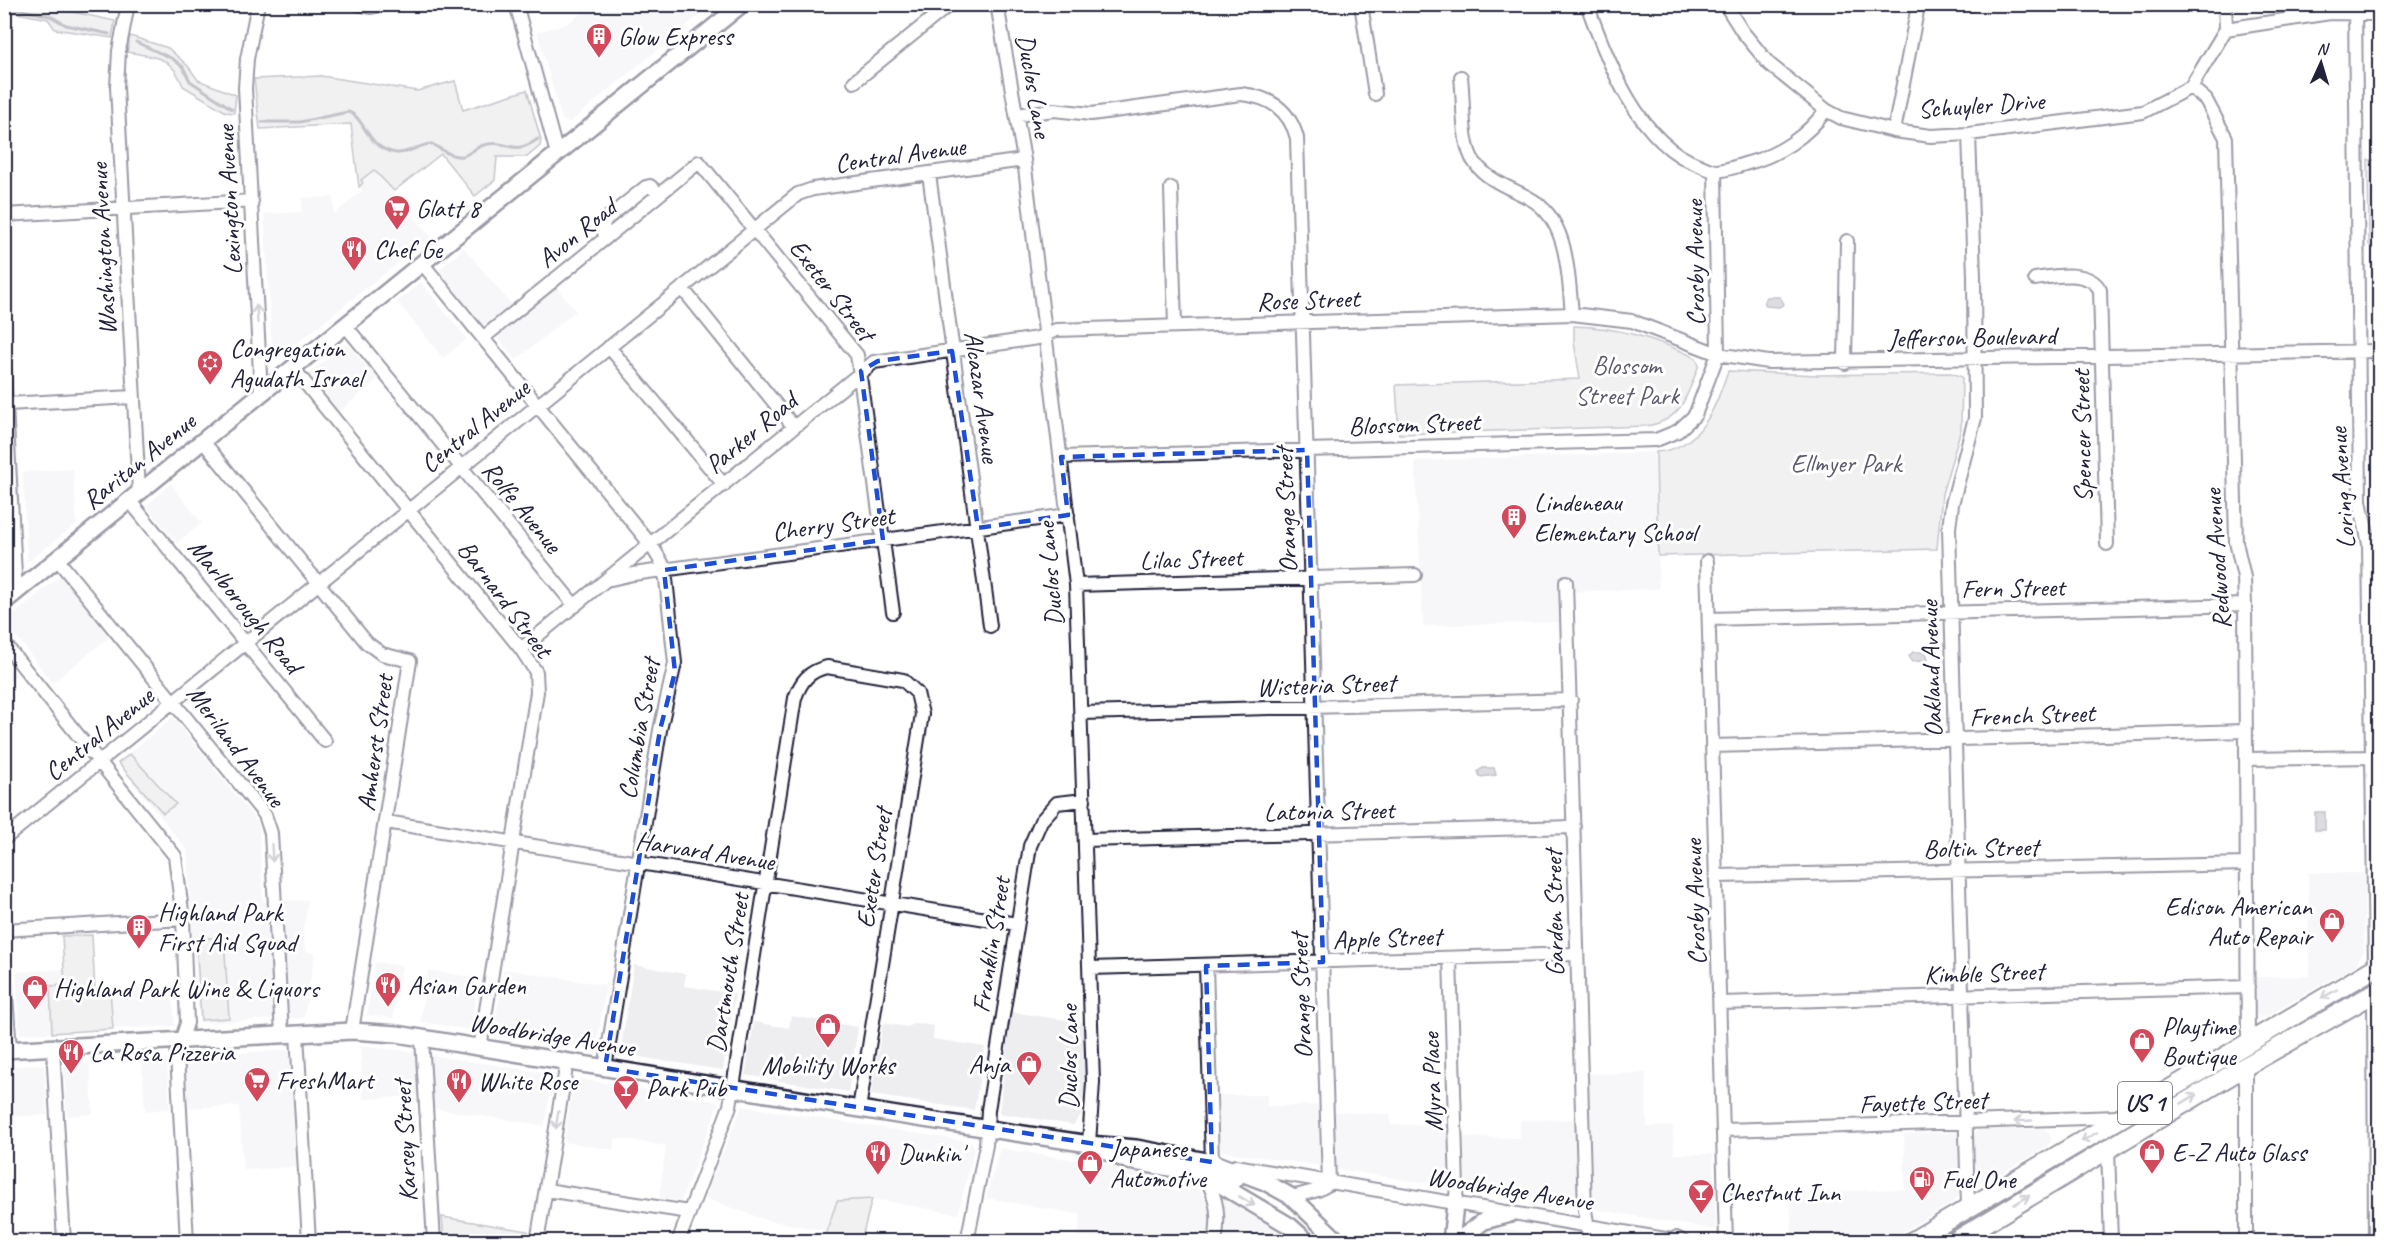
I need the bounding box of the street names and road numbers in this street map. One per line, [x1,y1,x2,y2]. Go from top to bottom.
street label: Duclos Lane [1009,32,1060,143]
street label: Schuyler Drive [1917,84,2048,126]
street label: Lexington Avenue [209,123,249,276]
street label: Central Avenue [833,129,969,180]
street label: Washington Avenue [82,161,124,336]
street label: Avon Road [531,189,626,275]
street label: Crosby Avenue [1677,198,1713,326]
street label: Exeter Street [782,232,884,350]
street label: Rose Street [1256,282,1362,318]
street label: Jefferson Boulevard [1886,319,2060,355]
street label: Alcazar Avenue [956,329,1008,466]
street label: Spencer Street [2064,367,2100,503]
street label: Central Avenue [414,371,538,480]
street label: Parker Road [698,383,807,481]
street label: Raritan Avenue [76,404,204,517]
street label: Blossom Street [1348,405,1483,443]
street label: Loring Avenue [2321,425,2363,550]
street label: Orange Street [1267,443,1305,573]
street label: Rolfe Avenue [475,454,570,561]
street label: Redwood Avenue [2196,486,2238,630]
street label: Cherry Street [770,499,898,549]
street label: Duclos Lane [1029,518,1071,627]
street label: Marlborough Road [181,532,312,683]
street label: Barnard Street [450,534,561,666]
street label: Lilac Street [1139,541,1245,577]
street label: Fern Street [1961,571,2067,605]
street label: Oakland Avenue [1912,599,1950,738]
street label: Columbia Street [610,653,668,802]
street label: Wisteria Street [1256,666,1399,704]
street label: Amherst Street [349,670,401,813]
street label: Meriland Avenue [179,678,294,815]
street label: Central Avenue [38,679,162,788]
street label: French Street [1969,696,2098,734]
street label: Latonia Street [1263,793,1397,829]
street label: Exeter Street [848,802,900,930]
street label: Harvard Avenue [633,824,778,879]
street label: Boltin Street [1923,830,2042,866]
street label: Crosby Avenue [1676,837,1714,966]
street label: Garden Street [1536,846,1572,977]
street label: Franklin Street [964,873,1018,1015]
street label: Dartmouth Street [699,889,757,1055]
street label: Apple Street [1332,919,1445,956]
street label: Orange Street [1282,929,1320,1059]
street label: Kimble Street [1924,954,2048,992]
street label: Duclos Lane [1052,1002,1085,1109]
street label: Woodbridge Avenue [467,1006,640,1065]
street label: Myra Place [1414,1030,1450,1132]
street label: Karsey Street [385,1076,425,1203]
road number: US 1 [2118,1082,2172,1124]
street label: Fayette Street [1859,1083,1991,1121]
street label: Woodbridge Avenue [1425,1160,1598,1219]

